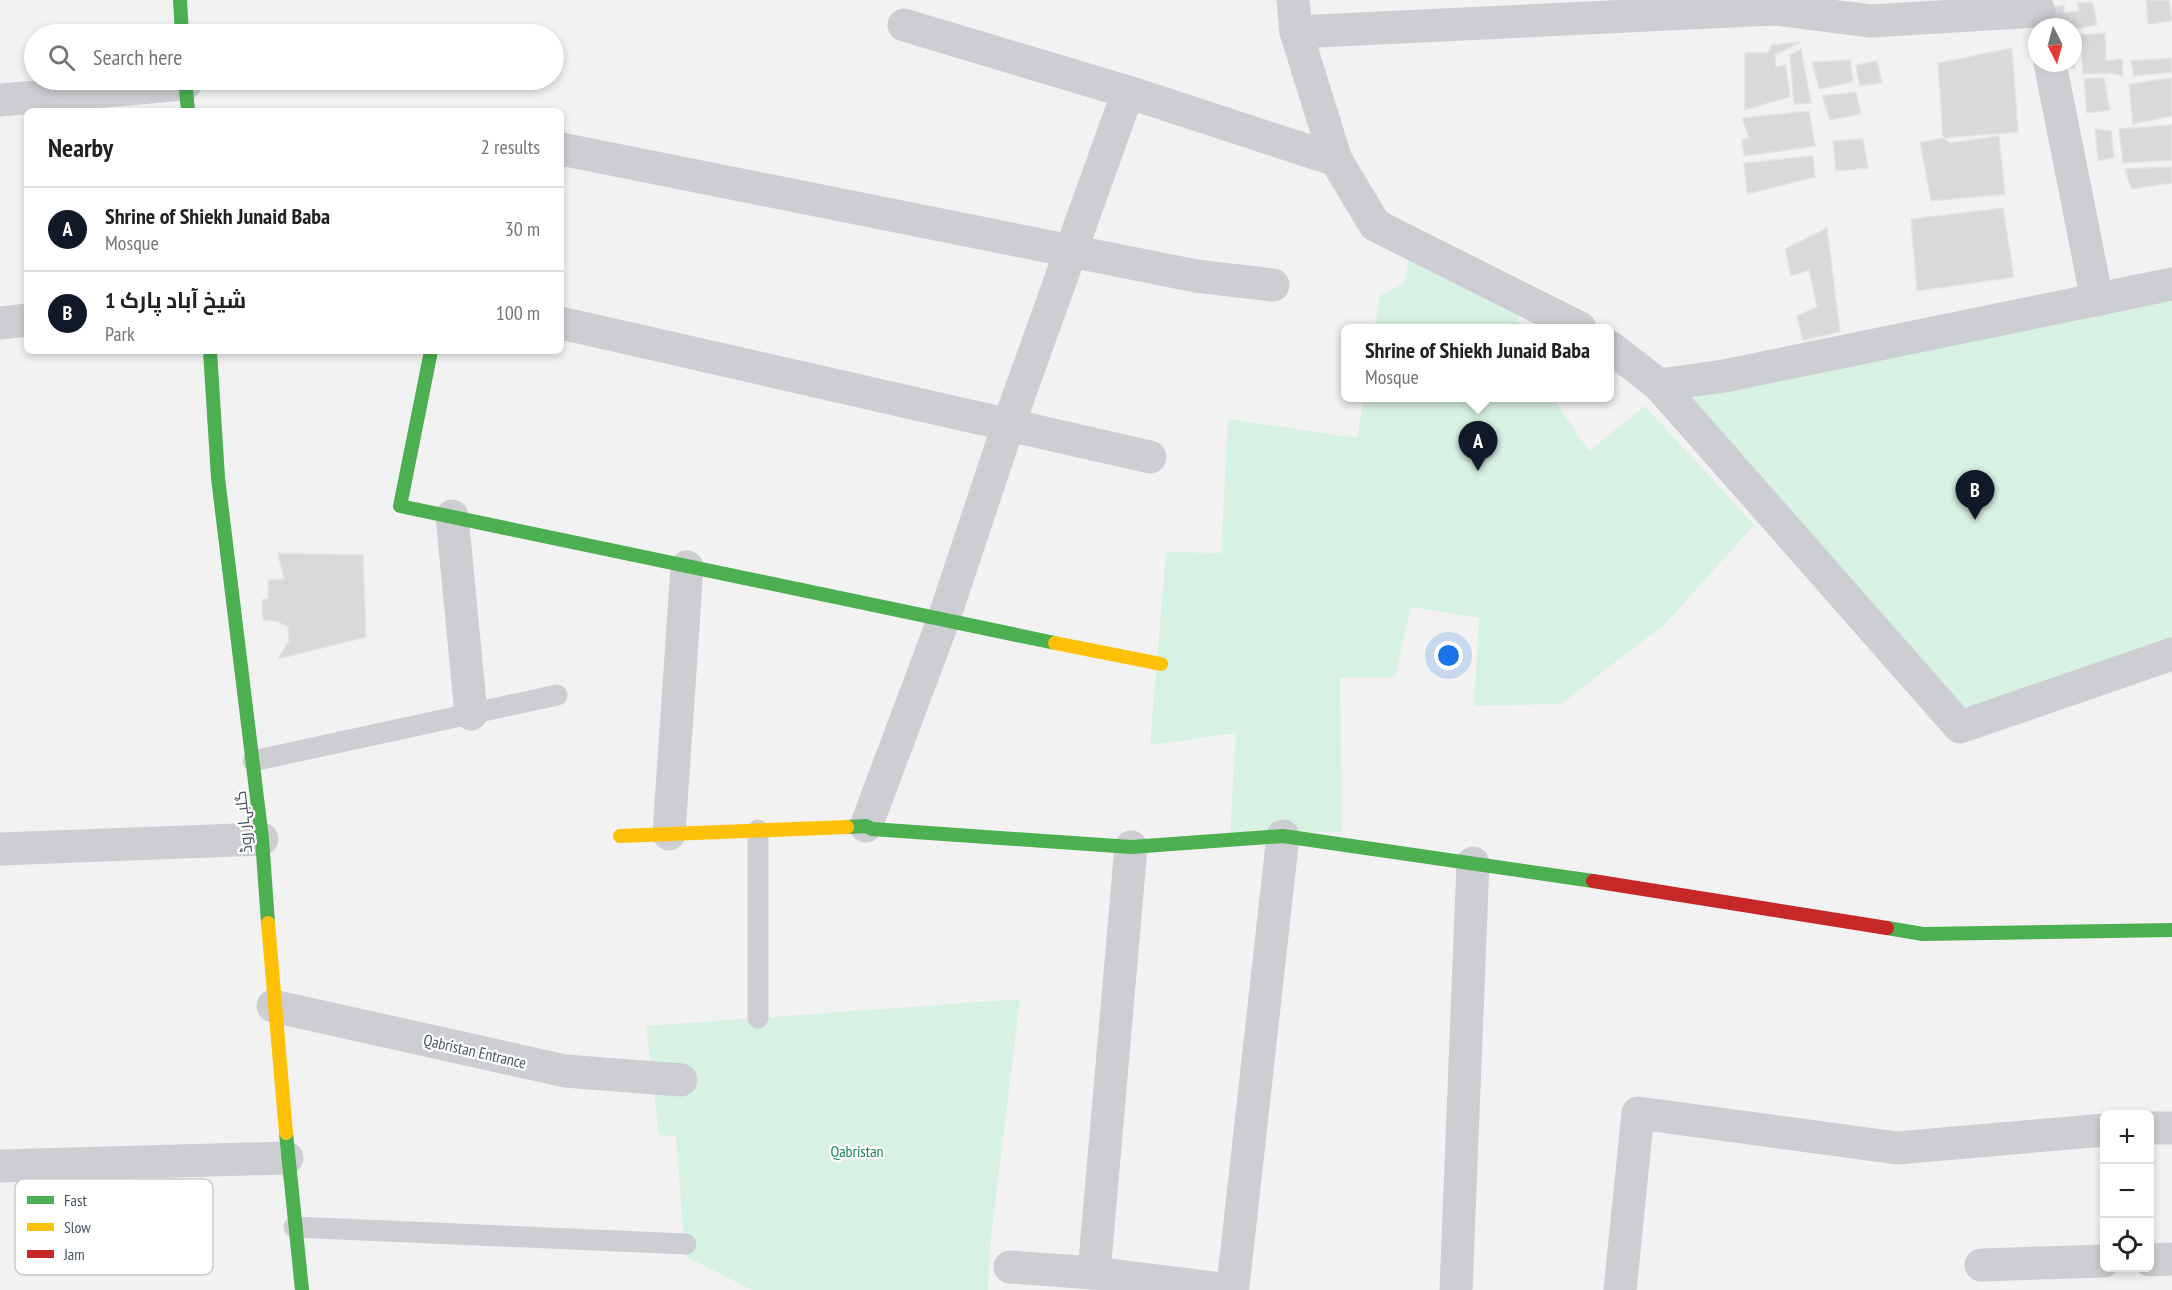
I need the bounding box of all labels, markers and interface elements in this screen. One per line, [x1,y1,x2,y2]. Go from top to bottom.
north arrow [2028,18,2082,72]
search box [24,24,564,90]
icon: search [45,41,78,74]
text: Search here [93,43,182,71]
text: Nearby [48,131,113,164]
text: 2 results [481,134,540,160]
text: Shrine of Shiekh Junaid Baba [105,202,330,230]
text: A [62,216,73,242]
text: 30 m [505,216,540,242]
text: Mosque [105,230,159,256]
text: شیخ آباد پارک 1 [105,286,246,314]
text: B [63,300,72,326]
text: 100 m [496,300,540,326]
text: Park [105,321,135,347]
popup [1341,324,1614,402]
text: Shrine of Shiekh Junaid Baba [1365,336,1590,364]
text: Mosque [1365,364,1419,390]
pin: A [1458,422,1498,471]
pin: B [1956,470,1994,520]
your location [1434,641,1463,670]
street label: گلبہار روڈ [230,790,258,854]
street label: Qabristan Entrance [422,1029,528,1073]
map controls [2100,1110,2154,1272]
button: + [2100,1110,2154,1164]
park label: Qabristan [830,1141,884,1161]
button: − [2100,1164,2154,1218]
legend [15,1179,213,1275]
text: Fast [64,1190,87,1210]
text: Slow [64,1217,91,1237]
button: locate [2100,1218,2154,1272]
text: Jam [63,1244,85,1264]

